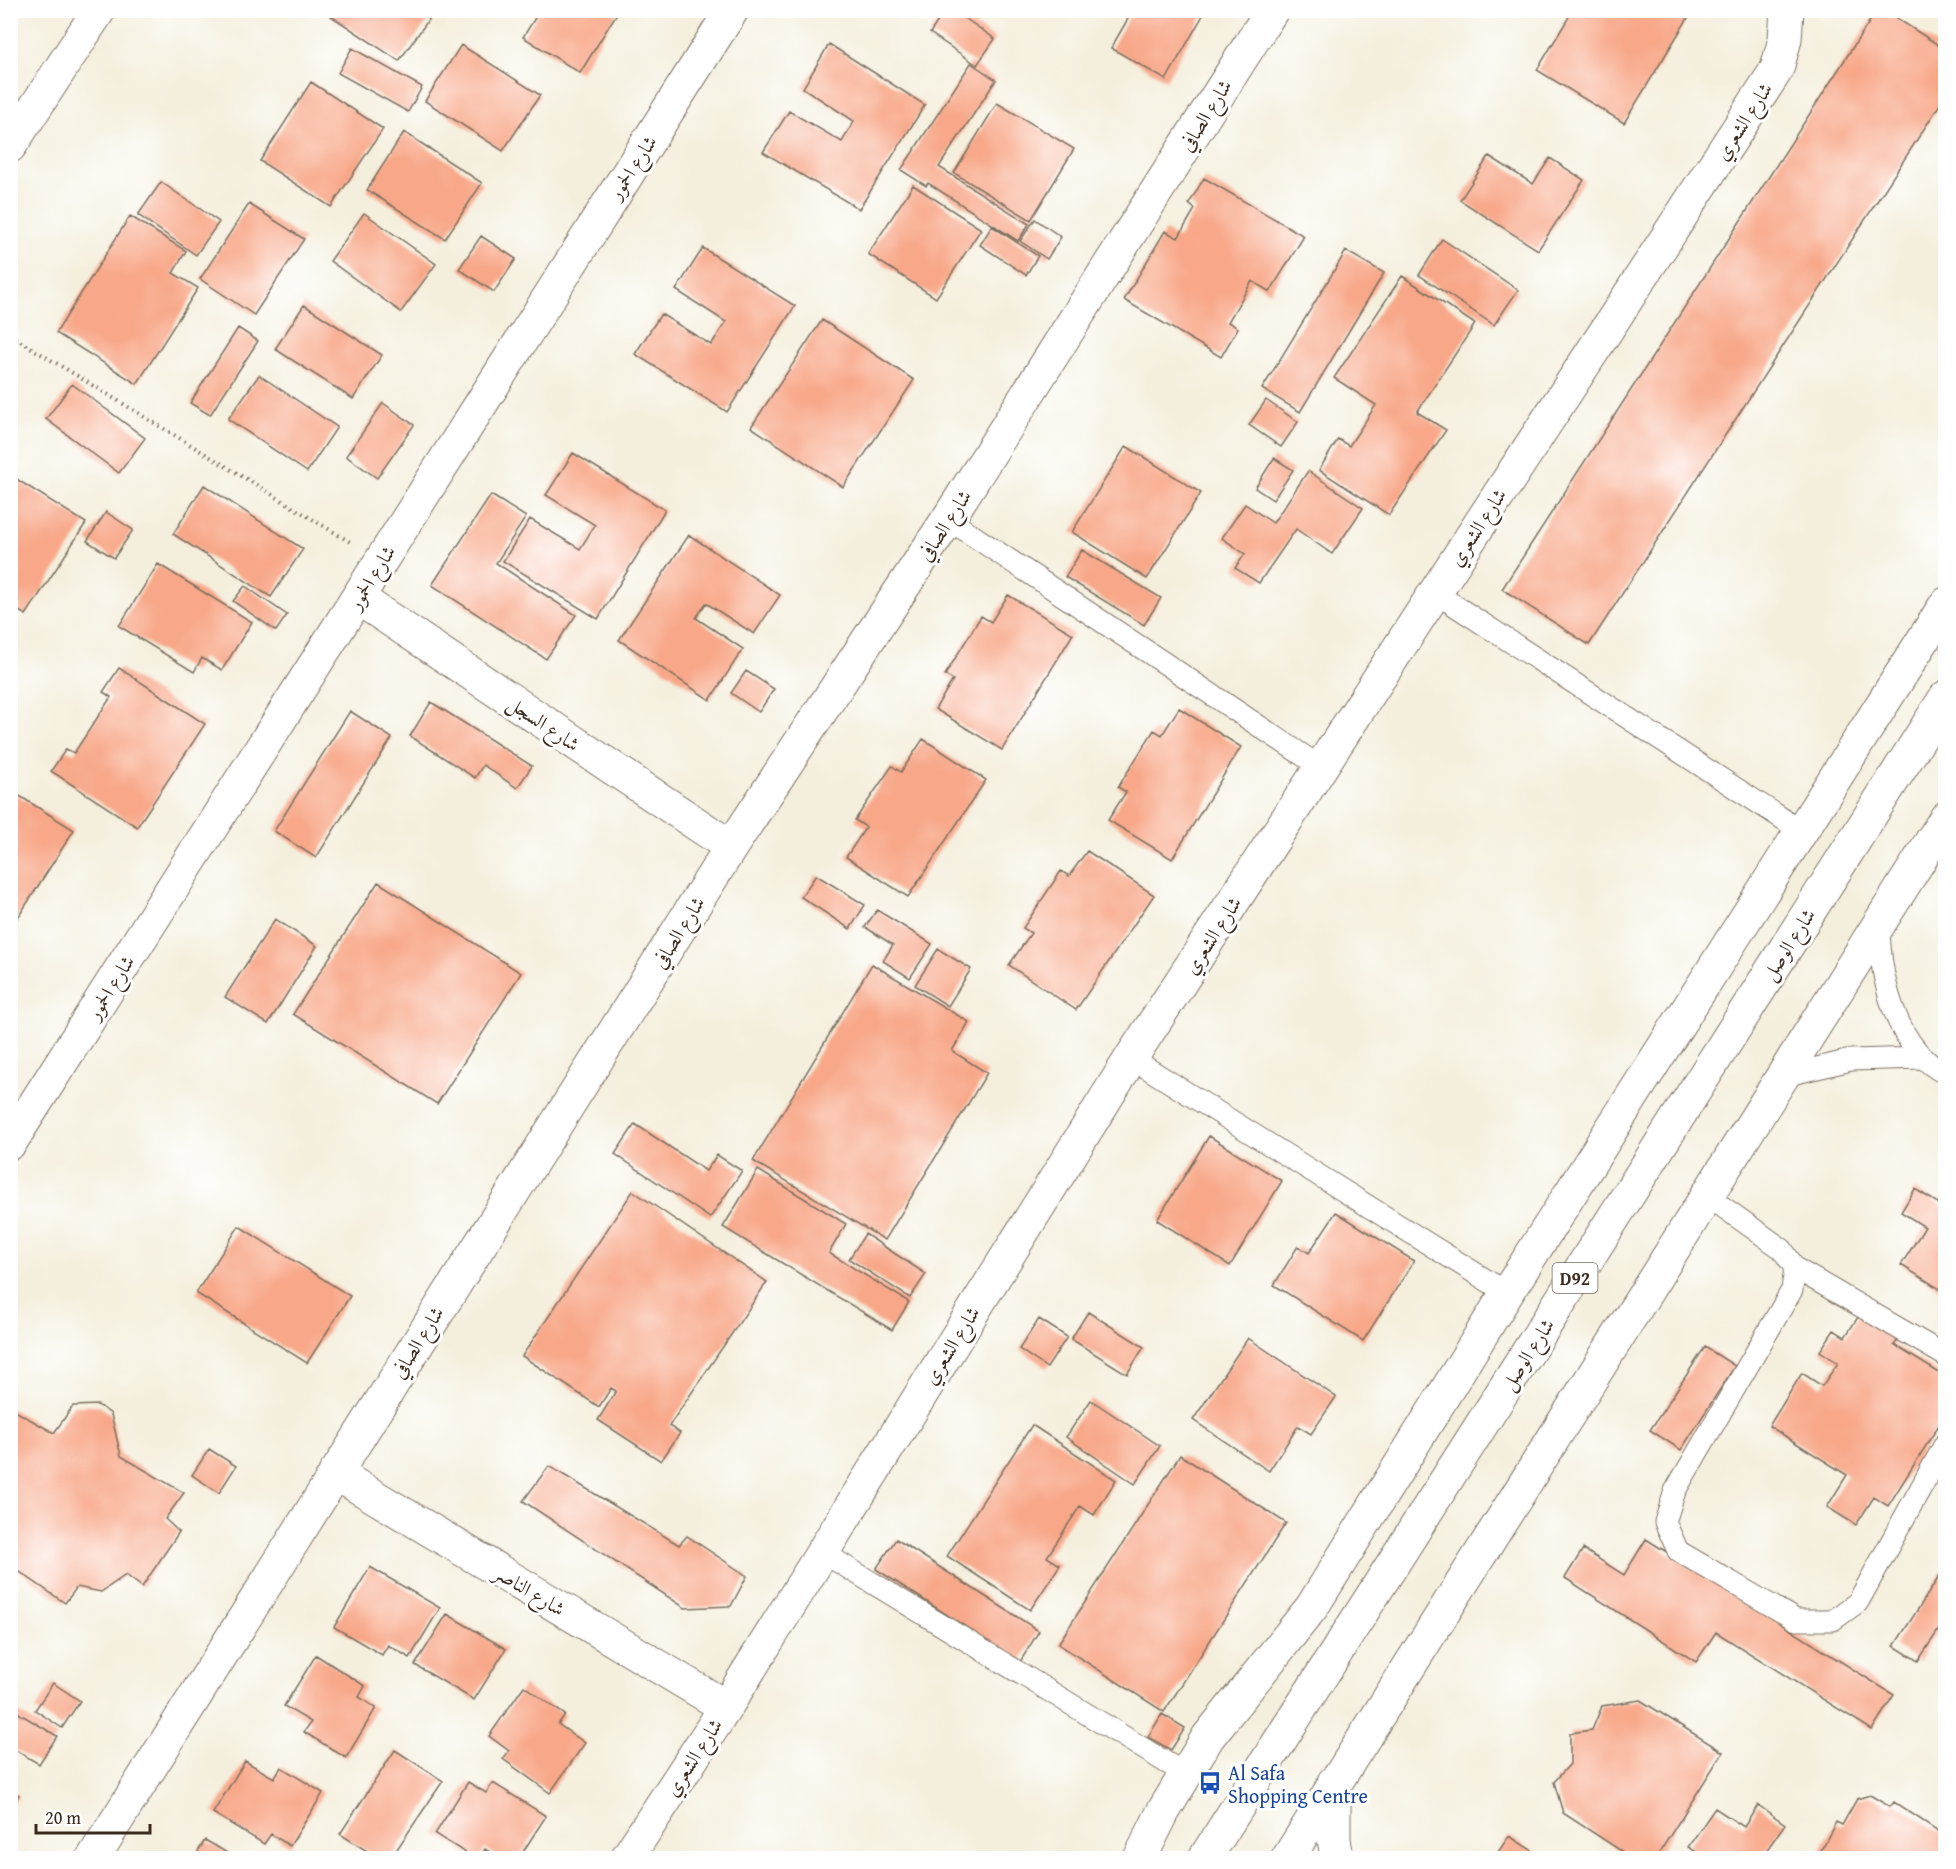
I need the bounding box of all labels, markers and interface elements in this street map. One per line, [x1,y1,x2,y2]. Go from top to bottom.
street label: شارع الصافي [1171,73,1242,159]
street label: شارع الشعري [1707,76,1782,168]
street label: شارع الحمور [599,129,667,209]
street label: شارع الشعري [1441,482,1516,574]
street label: شارع الصافي [910,483,981,569]
street label: شارع الحمور [339,539,406,619]
street label: شارع السجل [500,688,586,761]
street label: شارع الصافي [644,890,715,976]
street label: شارع الشعري [1176,890,1251,982]
street label: شارع الوصل [1754,902,1825,988]
street label: شارع الحمور [78,949,145,1029]
road number: D92 [1552,1263,1598,1293]
street label: شارع الصافي [383,1300,454,1386]
street label: شارع الشعري [915,1300,990,1392]
street label: شارع الوصل [1493,1312,1564,1398]
street label: شارع الناصر [485,1556,571,1626]
street label: شارع الشعري [657,1712,732,1804]
place label: Al Safa Shopping Centre [1228,1758,1368,1810]
bus stop icon: Al Safa Shopping Centre [1197,1770,1223,1796]
scale bar [36,1797,150,1835]
text: 20 m [45,1804,81,1831]

